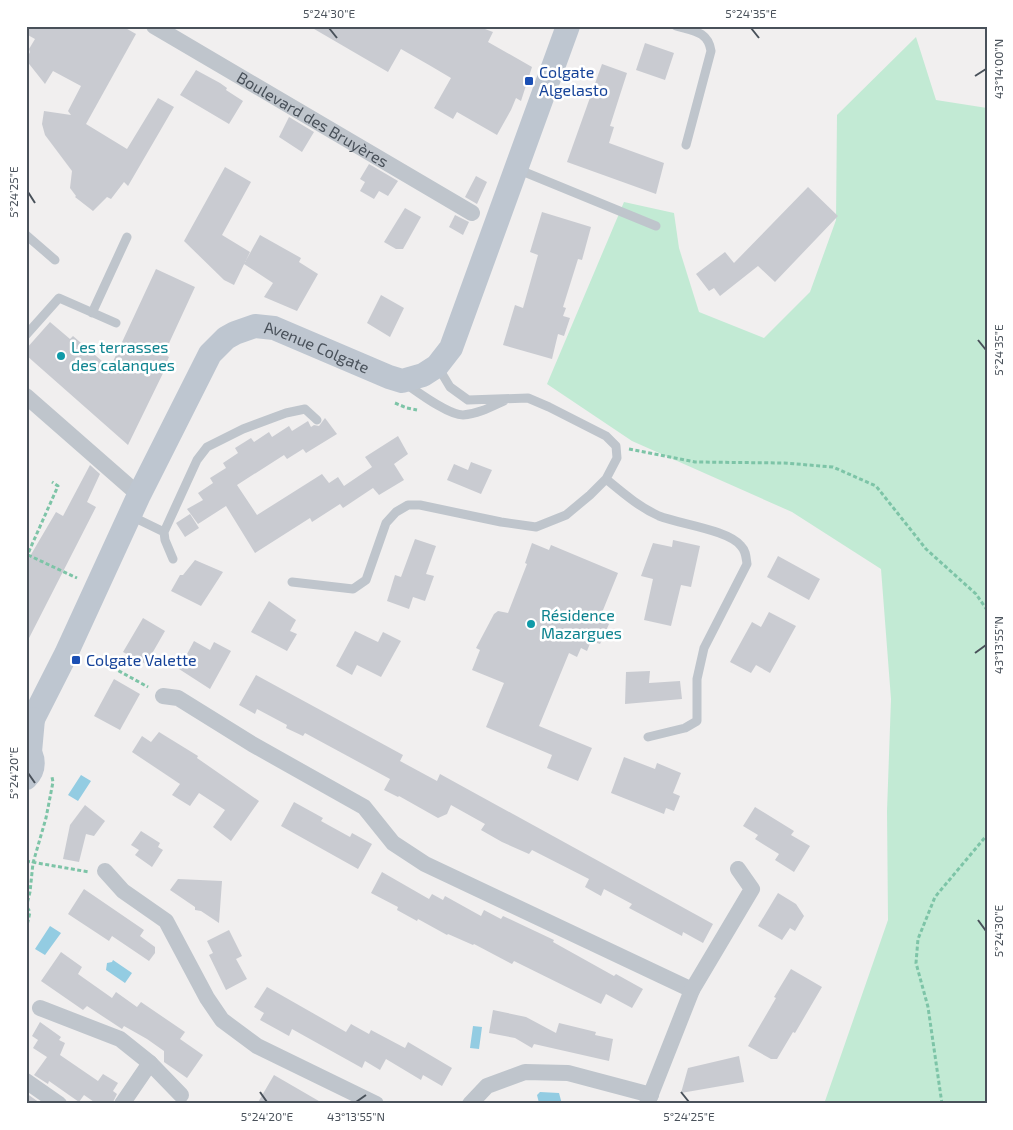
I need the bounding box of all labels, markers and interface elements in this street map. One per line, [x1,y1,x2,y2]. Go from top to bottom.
text: 5°24'30"E [303,6,355,20]
text: 5°24'35"E [725,6,777,20]
text: 43°14'00"N [991,39,1005,99]
place label: Colgate Algelasto [539,62,608,99]
street label: Boulevard des Bruyères [234,67,392,171]
marker: Colgate Algelasto [523,75,535,87]
text: 5°24'25"E [6,166,20,218]
street label: Avenue Colgate [263,317,372,377]
text: 5°24'35"E [991,324,1005,376]
place label: Les terrasses des calanques [71,337,175,374]
marker: Les terrasses des calanques [55,350,67,362]
place label: Résidence Mazargues [541,605,622,642]
text: 43°13'55"N [991,616,1005,674]
marker: Résidence Mazargues [525,618,537,630]
place label: Colgate Valette [86,650,197,669]
marker: Colgate Valette [70,654,82,666]
text: 5°24'20"E [6,747,20,799]
text: 5°24'30"E [991,905,1005,957]
text: 5°24'20"E [241,1109,293,1123]
text: 43°13'55"N [327,1109,385,1123]
text: 5°24'25"E [663,1109,715,1123]

